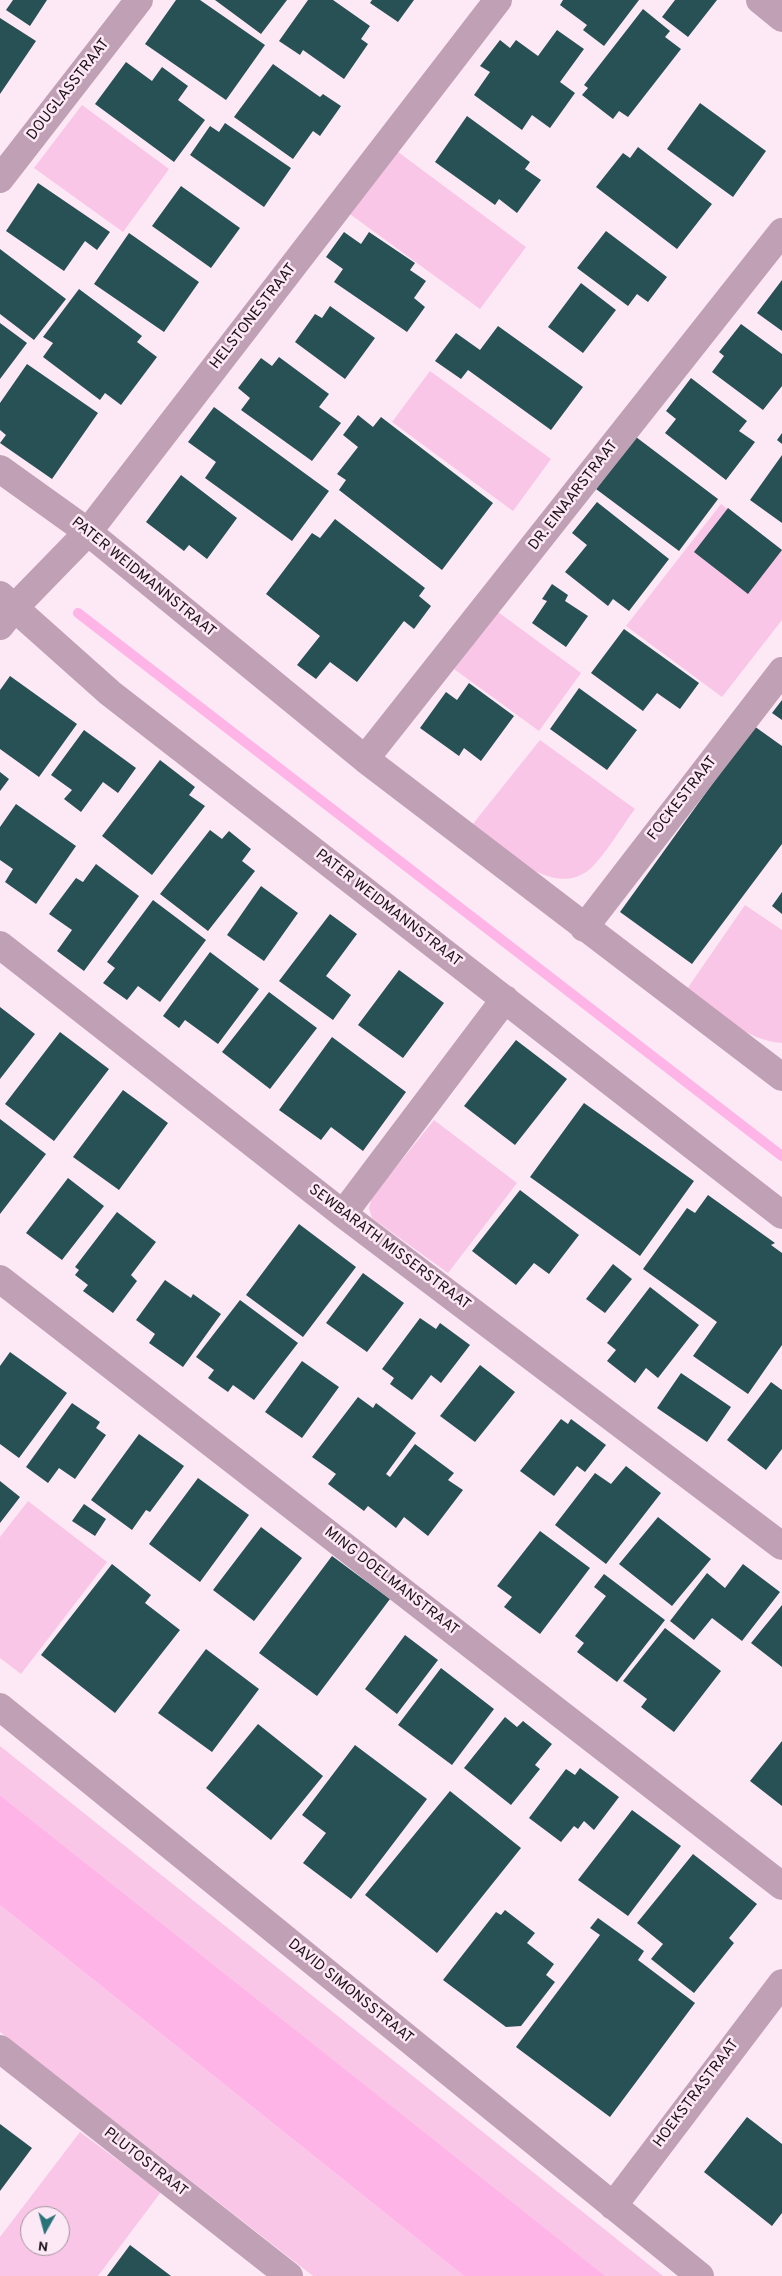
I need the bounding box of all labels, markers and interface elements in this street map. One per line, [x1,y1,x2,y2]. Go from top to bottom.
street label: DOUGLASSTRAAT [24,36,114,144]
street label: HELSTONESTRAAT [207,261,301,373]
street label: DR. EINAARSTRAAT [525,437,623,555]
street label: PATER WEIDMANNSTRAAT [67,514,219,642]
street label: FOCKESTRAAT [644,753,722,845]
street label: PATER WEIDMANNSTRAAT [311,846,465,972]
street label: SEWBARATH MISSERSTRAAT [305,1181,473,1315]
street label: MING DOELMANSTRAAT [320,1524,462,1640]
street label: DAVID SIMONSSTRAAT [284,1936,416,2048]
street label: HOEKSTRASTRAAT [650,2036,744,2152]
street label: PLUTOSTRAAT [99,2125,191,2201]
north arrow [20,2206,70,2256]
text: N [37,2236,49,2254]

